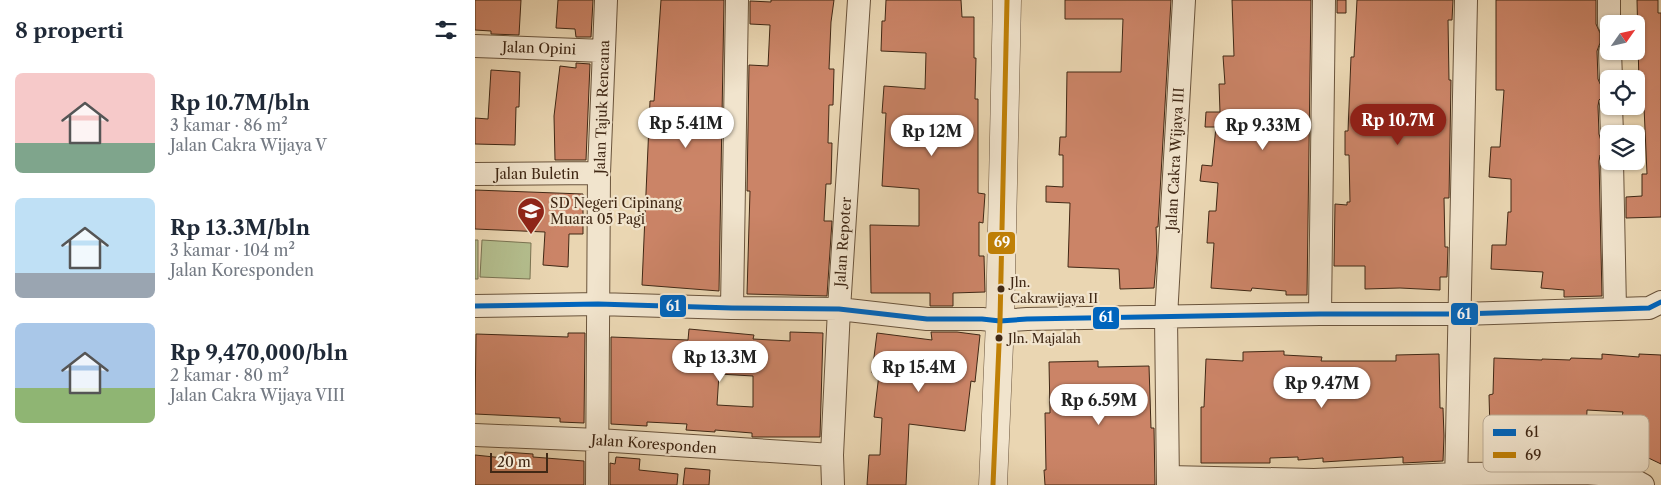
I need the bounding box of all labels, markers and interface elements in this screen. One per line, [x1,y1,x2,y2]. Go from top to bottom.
north arrow [1600,15,1645,60]
map controls [1600,15,1645,170]
icon: filters [432,16,460,44]
text: 8 properti [15,18,123,43]
street label: Jalan Opini [500,38,576,58]
street label: Jalan Tajuk Rencana [591,39,613,176]
button: locate [1600,70,1645,115]
street label: Jalan Cakra Wijaya III [1162,87,1188,233]
text: Rp 10.7M/bln [170,90,310,115]
icon: home [55,93,115,153]
pin: Rp 10.7M [1346,104,1450,146]
pin: Rp 5.41M [634,106,738,149]
pin: Rp 9.33M [1211,108,1315,151]
text: Rp 10.7M [1361,110,1435,130]
text: Rp 5.41M [649,113,723,133]
pin: Rp 12M [891,114,973,157]
text: 3 kamar · 86 m² [170,115,288,135]
text: Rp 9.33M [1225,115,1301,135]
text: Rp 12M [902,121,962,141]
button: layers [1600,125,1645,170]
text: Jalan Cakra Wijaya V [170,135,327,155]
street label: Jalan Buletin [493,165,580,183]
place label: SD Negeri Cipinang Muara 05 Pagi [550,194,682,228]
school or university icon: SD Negeri Cipinang Muara 05 Pagi [516,196,546,235]
street label: Jalan Repoter [831,196,855,290]
text: Rp 13.3M/bln [170,215,310,240]
icon: home [55,218,115,278]
line badge: 69 [987,231,1016,255]
text: 69 [994,233,1010,251]
text: 3 kamar · 104 m² [170,240,295,260]
text: Jalan Koresponden [170,260,314,280]
place label: Jln. Cakrawijaya II [1008,274,1098,306]
marker: Jln. Cakrawijaya II [996,284,1006,294]
line badge: 61 [659,294,687,318]
text: 61 [666,297,681,315]
line badge: 61 [1450,302,1479,326]
text: 61 [1457,305,1472,323]
line badge: 61 [1092,306,1120,330]
text: 61 [1099,308,1114,326]
place label: Jln. Majalah [1006,330,1081,346]
marker: Jln. Majalah [994,333,1004,343]
text: Rp 9,470,000/bln [170,340,348,365]
pin: Rp 13.3M [668,340,772,383]
icon: home [55,343,115,403]
text: Rp 13.3M [683,347,757,367]
pin: Rp 15.4M [867,350,971,393]
text: Rp 15.4M [882,357,956,377]
text: 2 kamar · 80 m² [170,365,289,385]
pin: Rp 9.47M [1270,366,1374,409]
text: Rp 9.47M [1284,373,1360,393]
pin: Rp 6.59M [1047,384,1151,426]
text: Jalan Cakra Wijaya VIII [170,385,345,405]
text: Rp 6.59M [1061,390,1137,410]
legend [1483,415,1649,472]
text: 61 [1525,423,1539,441]
street label: Jalan Koresponden [589,430,718,457]
text: 69 [1525,446,1541,464]
scale bar [490,450,547,473]
text: 20 m [497,453,531,471]

